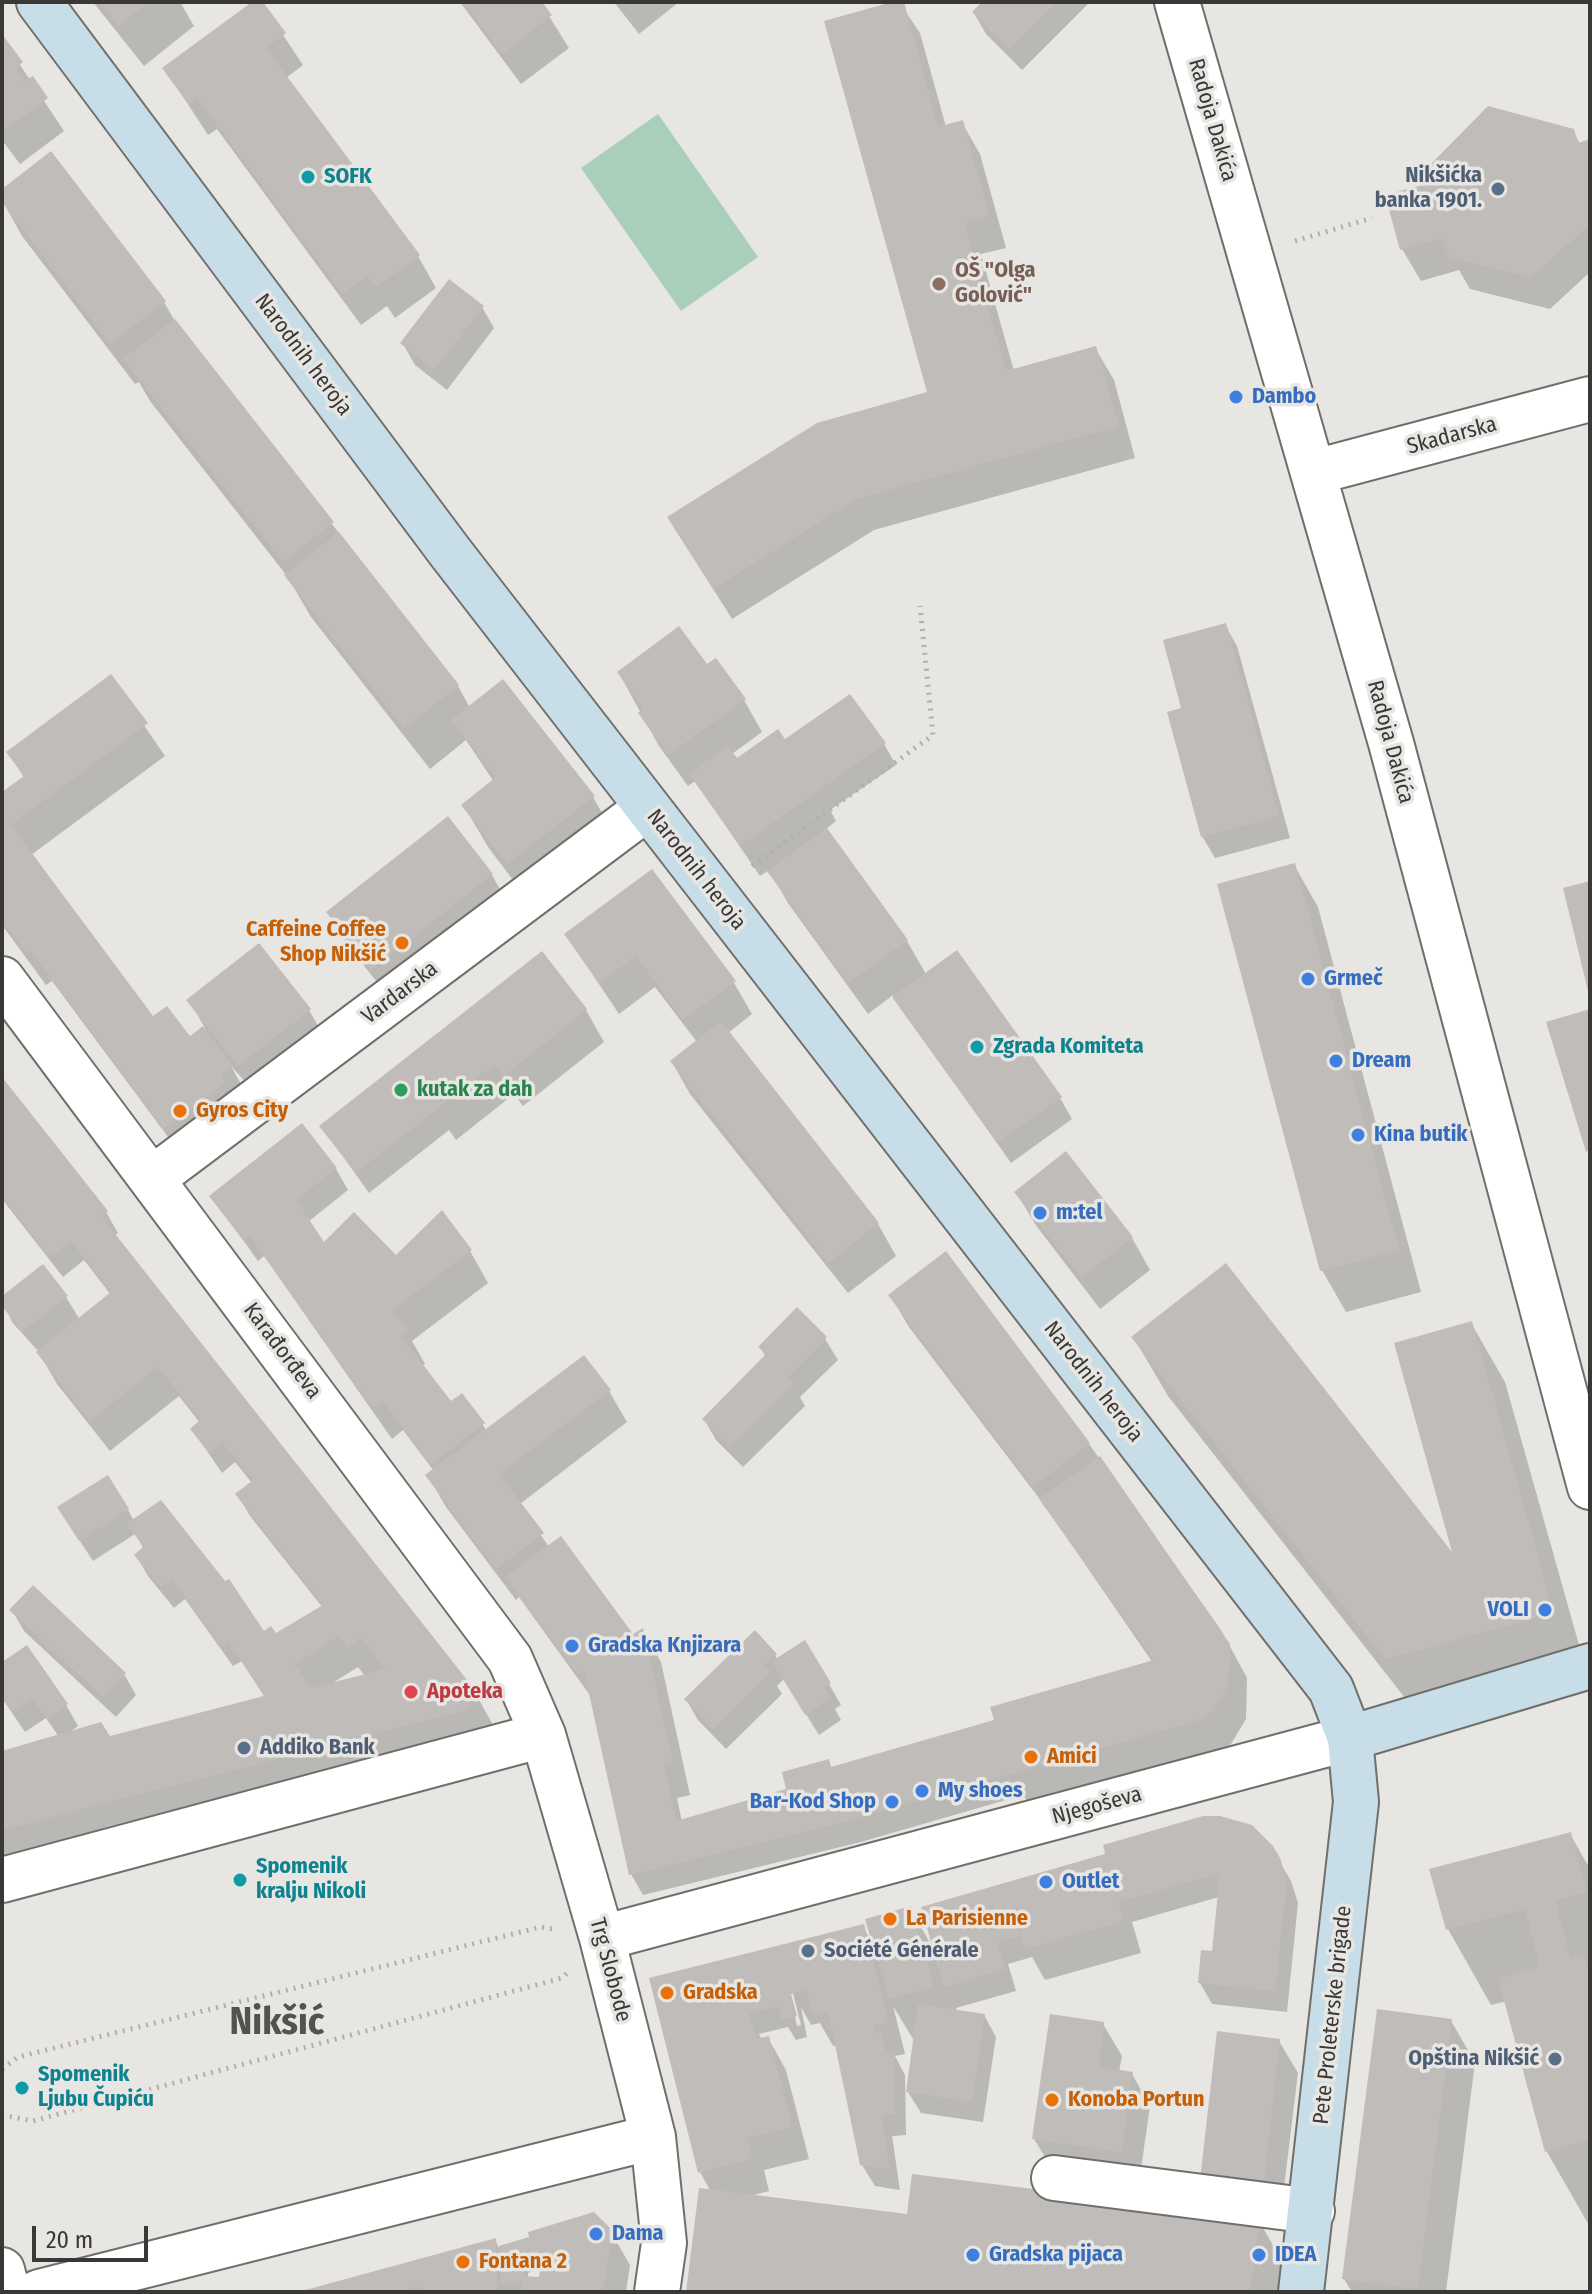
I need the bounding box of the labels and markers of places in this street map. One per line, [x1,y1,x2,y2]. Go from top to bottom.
place label: Nikšićka banka 1901. [1375,163,1482,214]
place label: SOFK [324,164,372,190]
marker: SOFK [299,168,317,186]
marker: Nikšićka banka 1901. [1489,180,1507,198]
place label: OŠ "Olga Golović" [955,258,1035,310]
marker: OŠ "Olga Golović" [930,275,948,293]
place label: Dambo [1252,384,1316,410]
marker: Dambo [1227,388,1245,406]
place label: Caffeine Coffee Shop Nikšić [246,917,386,968]
marker: Caffeine Coffee Shop Nikšić [393,934,411,952]
place label: Grmeč [1324,966,1383,992]
marker: Grmeč [1299,970,1317,988]
place label: Zgrada Komiteta [993,1034,1144,1060]
marker: Zgrada Komiteta [968,1038,986,1056]
place label: Dream [1352,1048,1411,1074]
marker: Dream [1327,1052,1345,1070]
place label: kutak za dah [417,1077,533,1103]
marker: kutak za dah [392,1081,410,1099]
place label: Gyros City [196,1098,288,1124]
marker: Gyros City [171,1102,189,1120]
place label: Kina butik [1374,1122,1468,1148]
marker: Kina butik [1349,1126,1367,1144]
place label: m:tel [1056,1200,1103,1226]
marker: m:tel [1031,1204,1049,1222]
place label: VOLI [1488,1597,1529,1623]
marker: VOLI [1536,1601,1554,1619]
place label: Gradska Knjizara [588,1633,741,1659]
marker: Gradska Knjizara [563,1637,581,1655]
place label: Apoteka [427,1679,503,1705]
marker: Apoteka [402,1683,420,1701]
place label: Addiko Bank [260,1735,375,1761]
marker: Addiko Bank [235,1739,253,1757]
place label: Amici [1047,1744,1097,1770]
marker: Amici [1022,1748,1040,1766]
place label: My shoes [938,1778,1023,1804]
marker: My shoes [913,1782,931,1800]
place label: Bar-Kod Shop [750,1789,876,1815]
marker: Bar-Kod Shop [883,1793,901,1811]
place label: Spomenik kralju Nikoli [256,1854,366,1906]
place label: Outlet [1062,1869,1120,1895]
marker: Spomenik kralju Nikoli [231,1871,249,1889]
marker: Outlet [1037,1873,1055,1891]
place label: La Parisienne [906,1906,1028,1932]
marker: La Parisienne [881,1910,899,1928]
place label: Société Générale [824,1938,979,1964]
marker: Société Générale [799,1942,817,1960]
place label: Gradska [683,1980,758,2006]
marker: Gradska [658,1984,676,2002]
place label: Opština Nikšić [1408,2046,1539,2072]
marker: Opština Nikšić [1546,2050,1564,2068]
place label: Spomenik Ljubu Čupiću [38,2062,154,2114]
marker: Spomenik Ljubu Čupiću [13,2079,31,2097]
place label: Konoba Portun [1068,2087,1204,2113]
marker: Konoba Portun [1043,2091,1061,2109]
place label: Dama [612,2221,664,2247]
marker: Dama [587,2225,605,2243]
place label: Gradska pijaca [989,2242,1123,2268]
place label: IDEA [1275,2242,1316,2268]
marker: Gradska pijaca [964,2246,982,2264]
marker: IDEA [1250,2246,1268,2264]
place label: Fontana 2 [479,2249,567,2275]
marker: Fontana 2 [454,2253,472,2271]

